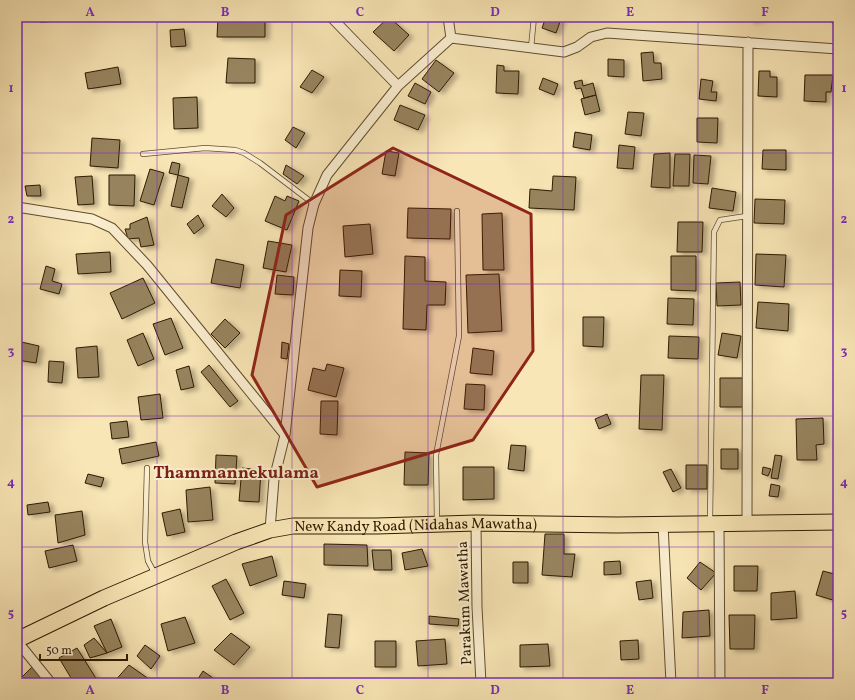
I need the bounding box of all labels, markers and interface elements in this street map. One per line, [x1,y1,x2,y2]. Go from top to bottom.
text: A [85,4,95,22]
text: B [221,4,230,22]
text: C [356,4,364,22]
text: D [490,4,500,22]
text: E [626,4,634,22]
text: F [761,4,769,22]
text: 1 [8,80,14,98]
text: 1 [841,80,847,98]
text: 2 [8,211,15,229]
text: 2 [841,211,848,229]
text: 3 [8,343,15,361]
text: 3 [841,343,848,361]
district label: Thammannekulama [153,462,319,485]
text: 4 [7,474,15,492]
text: 4 [840,474,848,492]
street label: New Kandy Road (Nidahas Mawatha) [294,514,537,538]
street label: Parakum Mawatha [453,540,478,665]
text: 5 [8,605,14,623]
text: 5 [841,605,847,623]
scale bar [40,636,127,662]
text: 50 m [46,643,72,659]
text: A [85,682,95,700]
text: B [221,682,230,700]
text: C [356,682,364,700]
text: D [490,682,500,700]
text: E [626,682,634,700]
text: F [761,682,769,700]

